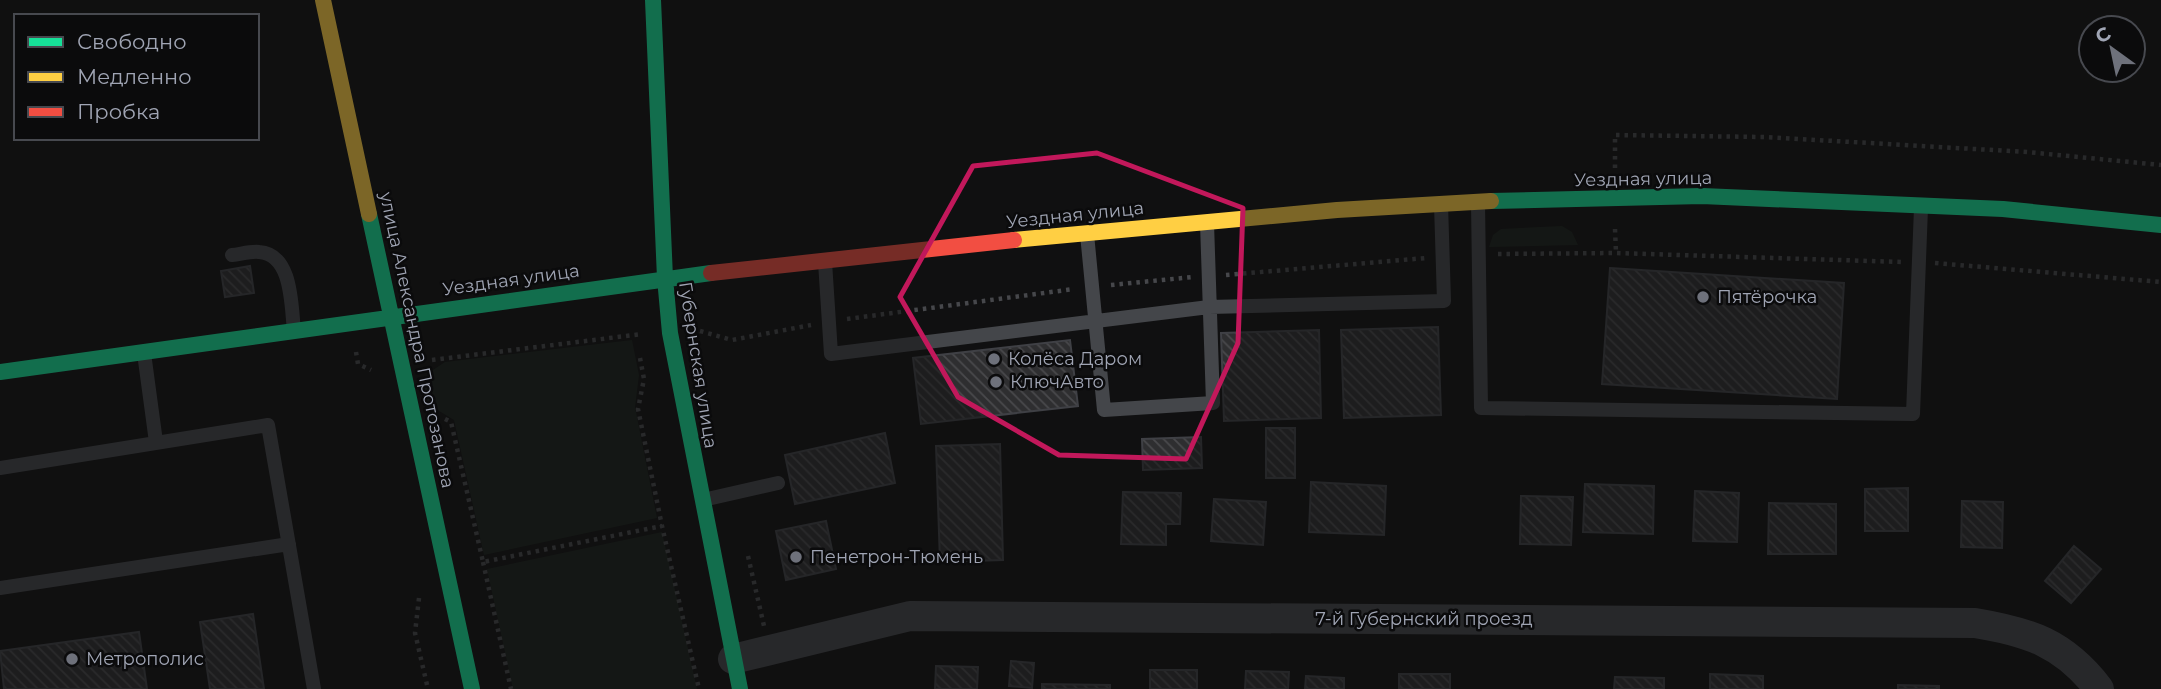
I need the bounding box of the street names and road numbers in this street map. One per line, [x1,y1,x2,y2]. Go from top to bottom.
street label: Уездная улица [1574,167,1712,191]
street label: улица Александра Протозанова [375,189,459,490]
street label: Уездная улица [1005,197,1145,233]
street label: Уездная улица [441,259,581,301]
street label: Губернская улица [674,280,722,450]
street label: 7-й Губернский проезд [1315,608,1533,630]

